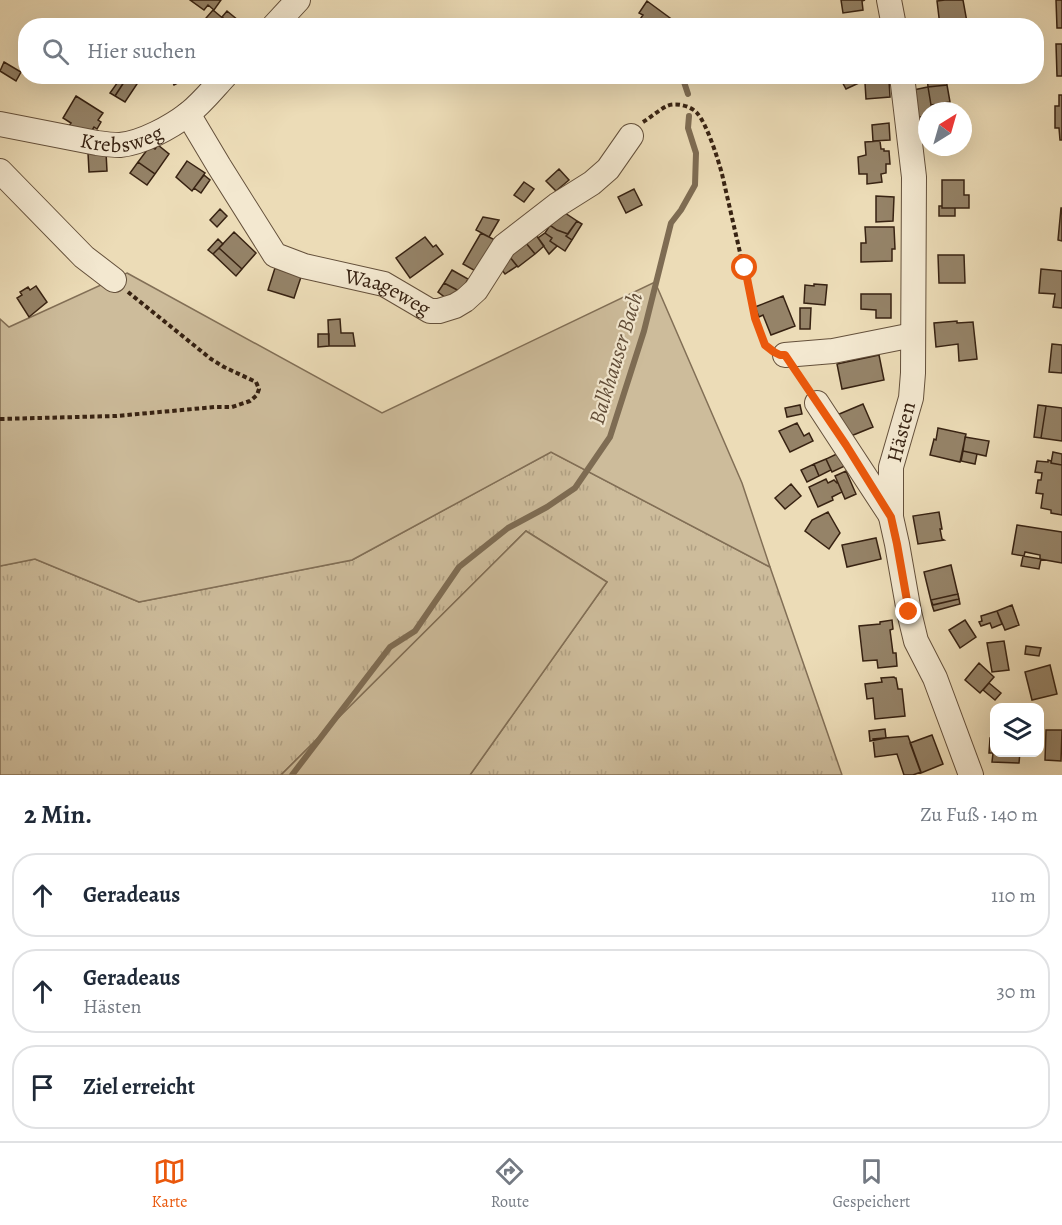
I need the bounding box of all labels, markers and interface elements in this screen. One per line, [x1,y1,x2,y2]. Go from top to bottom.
search box [18,18,1044,84]
icon: search [39,35,72,68]
text: Hier suchen [87,36,196,66]
north arrow [918,102,972,156]
street label: Krebsweg [78,118,168,159]
route start [731,254,757,280]
street label: Waageweg [341,261,436,323]
water label: Balkhauser Bach [582,288,650,428]
street label: Hästen [880,399,922,465]
route end [895,598,921,624]
map controls [990,703,1044,757]
button: layers [990,703,1044,757]
text: 2 Min. [24,797,92,832]
text: Zu Fuß · 140 m [920,801,1038,828]
icon: ahead [26,879,59,912]
text: Geradeaus [83,880,180,910]
text: 110 m [991,882,1036,909]
text: Geradeaus [83,963,180,993]
icon: ahead [26,975,59,1008]
text: 30 m [996,978,1036,1005]
text: Hästen [83,993,142,1020]
icon: arrive [26,1071,59,1104]
text: Ziel erreicht [83,1072,195,1102]
tab: Karte [152,1155,188,1213]
tab: Route [491,1155,529,1213]
tab: Gespeichert [832,1155,910,1213]

